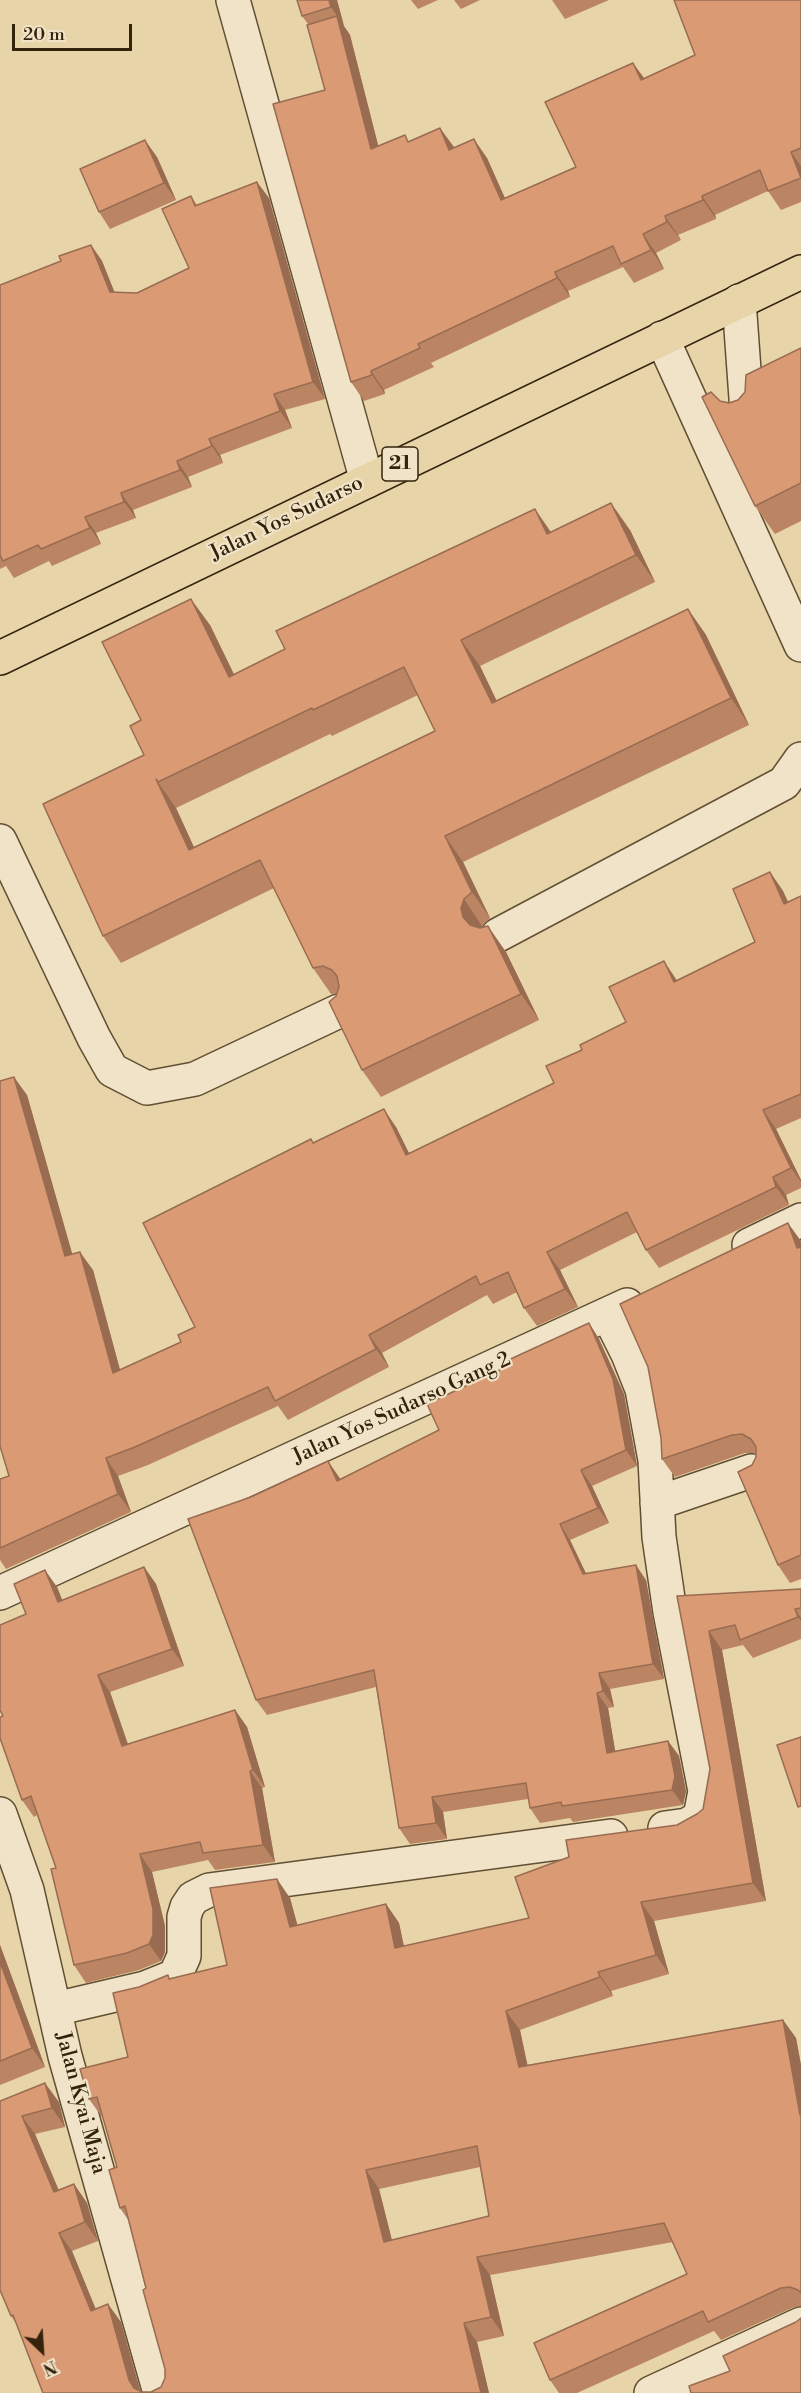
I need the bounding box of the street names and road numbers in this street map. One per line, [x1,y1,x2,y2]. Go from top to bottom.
road number: 21 [382,447,418,481]
street label: Jalan Yos Sudarso [206,471,368,567]
street label: Jalan Yos Sudarso Gang 2 [289,1347,515,1471]
street label: Jalan Kyai Maja [49,2029,111,2177]

